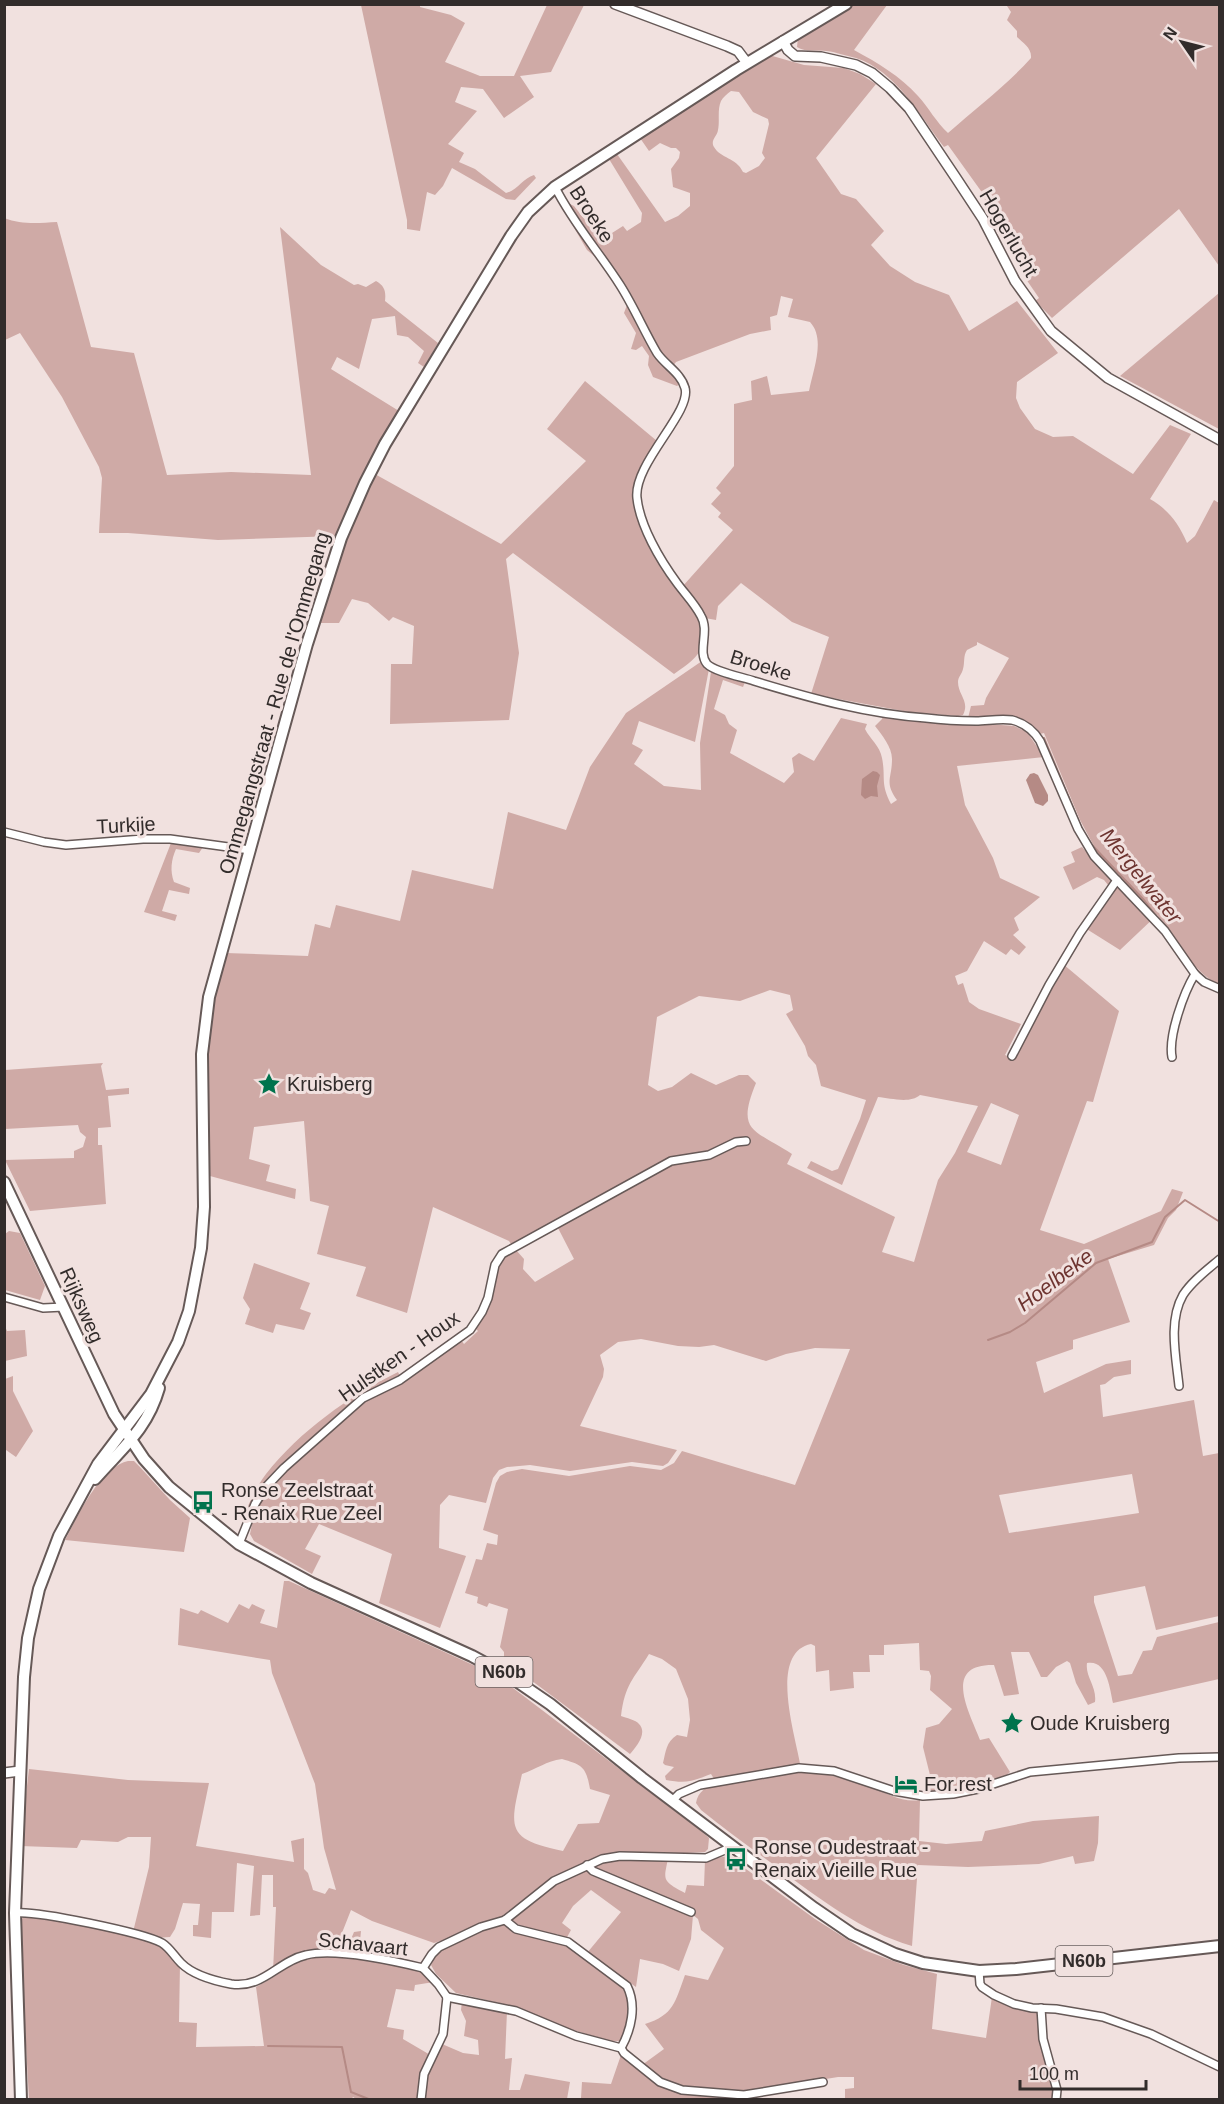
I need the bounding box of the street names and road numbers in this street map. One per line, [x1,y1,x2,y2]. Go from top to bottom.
street label: Broeke [566,181,618,247]
street label: Hogerlucht [975,186,1043,281]
street label: Ommegangstraat - Rue de l'Ommegang [214,529,334,877]
street label: Broeke [727,645,795,685]
street label: Turkije [96,812,156,838]
street label: Rijksweg [56,1264,108,1346]
street label: Hulstken - Houx [334,1306,464,1406]
road number: N60b [476,1657,532,1687]
street label: Schavaart [317,1928,409,1960]
road number: N60b [1056,1946,1112,1976]

